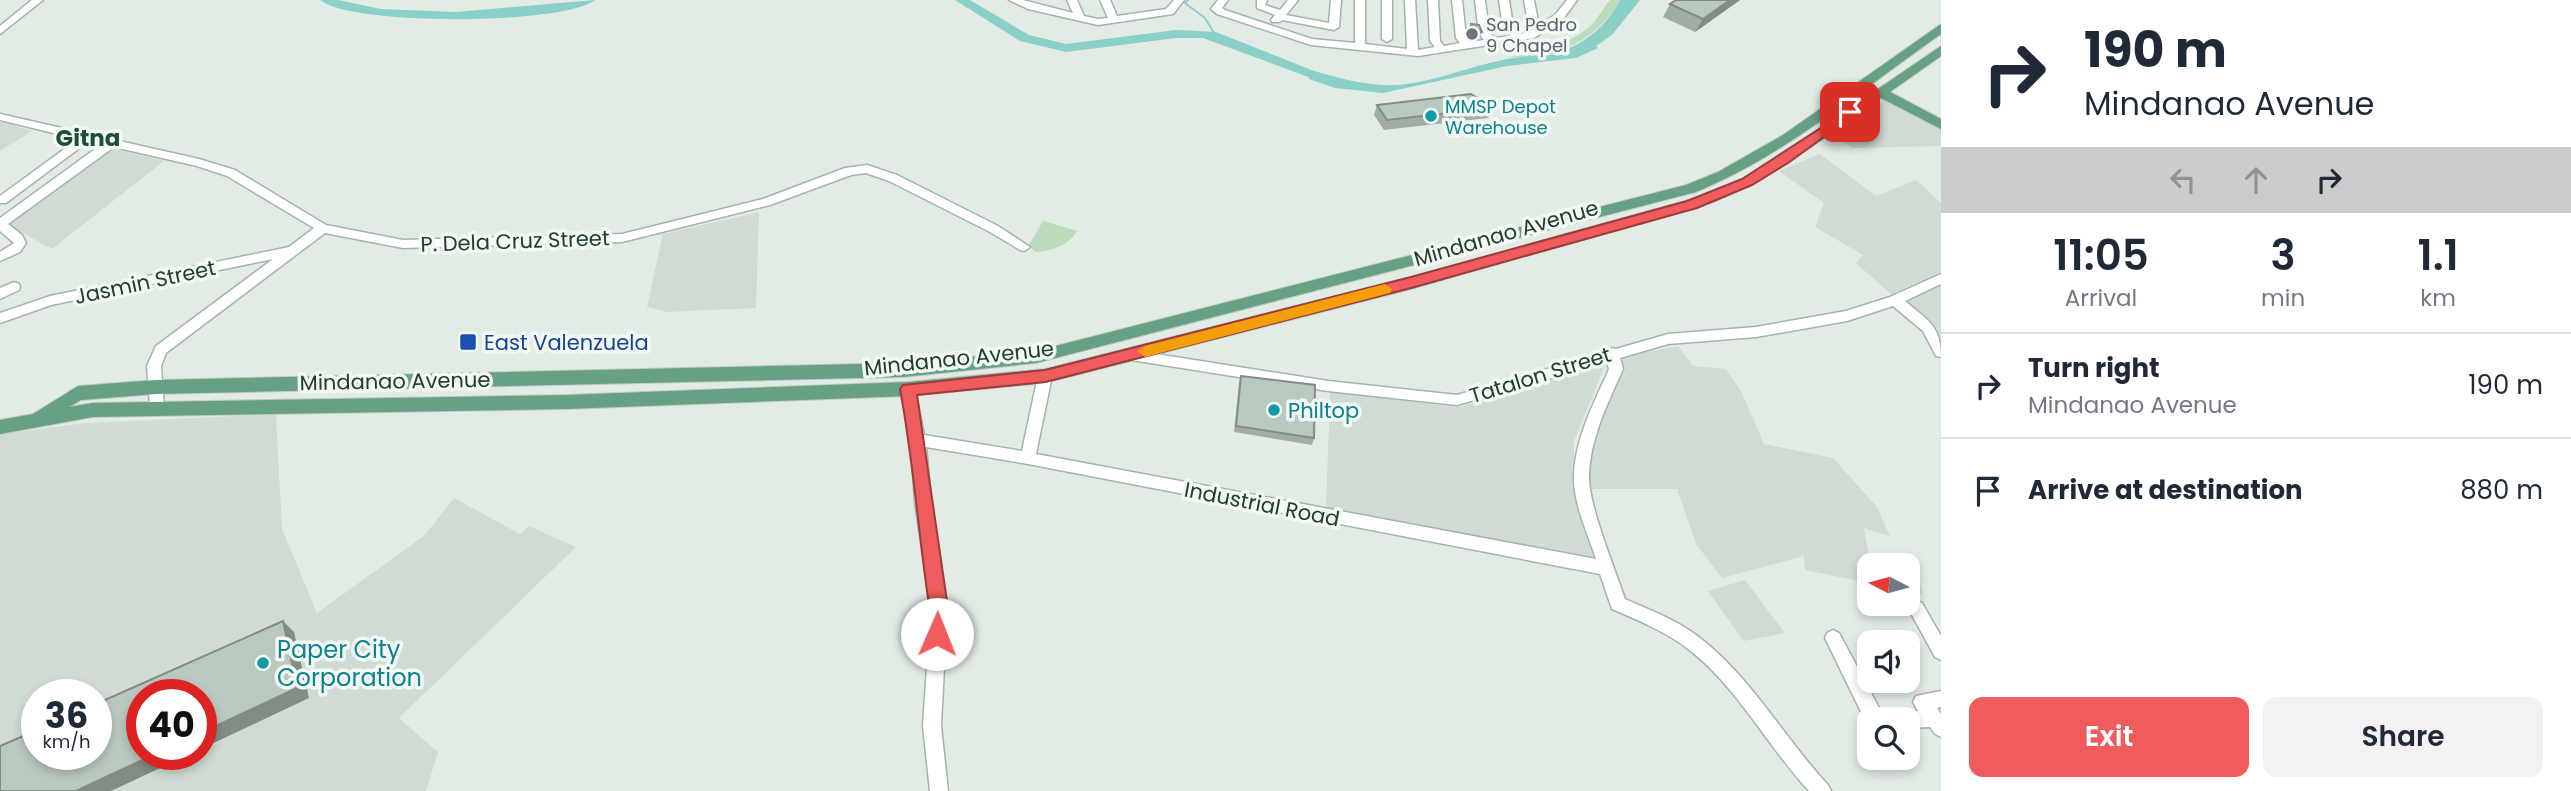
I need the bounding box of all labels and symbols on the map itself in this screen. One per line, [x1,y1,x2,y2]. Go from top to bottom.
place label: San Pedro 9 Chapel [1486,12,1577,58]
marker: San Pedro 9 Chapel [1464,26,1480,42]
pin [1820,82,1880,142]
place label: MMSP Depot Warehouse [1445,94,1556,140]
marker: MMSP Depot Warehouse [1423,108,1439,124]
district label: Gitna [56,122,120,154]
street label: Mindanao Avenue [1410,193,1602,273]
street label: P. Dela Cruz Street [420,223,610,259]
street label: Jasmin Street [72,253,218,311]
place label: East Valenzuela [484,328,649,357]
marker: East Valenzuela [458,332,478,352]
street label: Mindanao Avenue [863,334,1055,382]
street label: Tatalon Street [1466,340,1614,410]
street label: Mindanao Avenue [299,365,491,397]
place label: Philtop [1288,396,1359,425]
marker: Philtop [1266,402,1282,418]
street label: Industrial Road [1182,475,1342,533]
north arrow [1857,553,1920,616]
position arrow [900,597,974,671]
place label: Paper City Corporation [277,633,422,694]
marker: Paper City Corporation [255,655,271,671]
speed limit sign: 40 [126,679,217,770]

